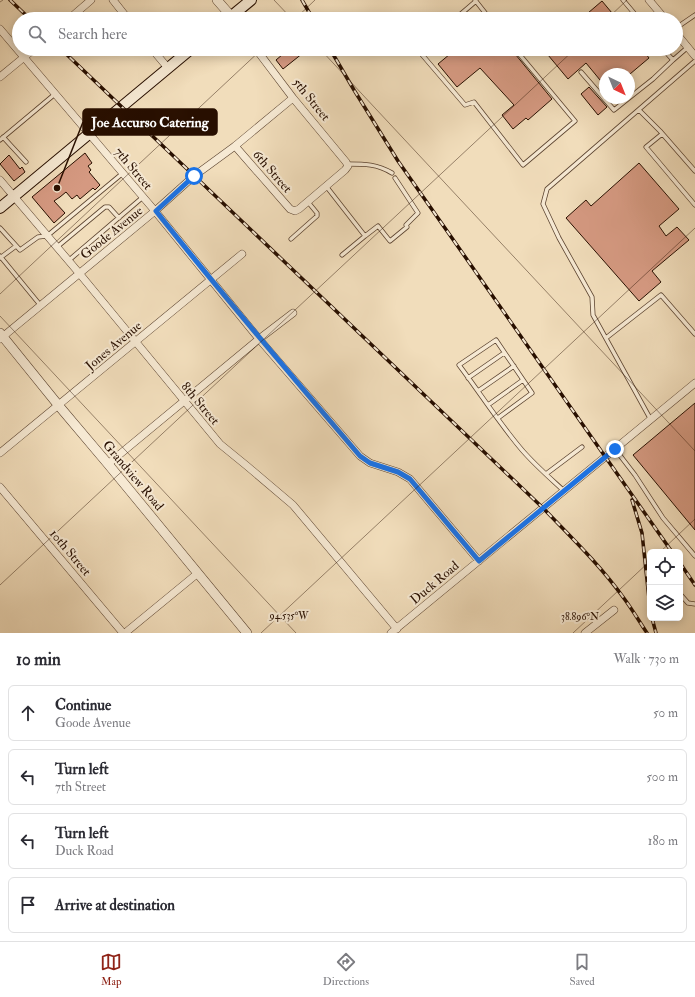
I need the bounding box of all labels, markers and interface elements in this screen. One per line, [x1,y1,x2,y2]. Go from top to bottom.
search box [12,12,683,56]
icon: search [26,23,48,45]
text: Search here [58,25,127,44]
north arrow [599,68,635,104]
street label: 5th Street [289,75,333,124]
callout: Joe Accurso Catering [83,109,217,135]
text: Joe Accurso Catering [90,114,210,132]
street label: 7th Street [111,144,156,193]
street label: 6th Street [249,147,295,196]
route start [185,167,203,185]
street label: Goode Avenue [77,202,146,263]
street label: Jones Avenue [82,317,145,374]
street label: 8th Street [178,379,223,428]
street label: Grandview Road [99,437,168,514]
route end [606,440,624,458]
street label: 10th Street [46,526,94,579]
map controls [647,549,683,621]
button: locate [647,549,683,585]
street label: Duck Road [407,557,463,608]
button: layers [647,585,683,621]
text: 94.535°W [269,610,309,622]
text: 38.896°N [561,611,599,623]
text: 10 min [16,649,61,670]
text: Walk · 730 m [614,651,679,667]
text: Continue [55,696,111,715]
icon: ahead [17,702,39,724]
text: 50 m [653,705,678,721]
text: Goode Avenue [55,715,131,731]
text: Turn left [55,760,109,779]
icon: left [17,766,39,788]
text: 500 m [646,769,678,785]
text: 7th Street [55,779,106,795]
text: Turn left [55,824,109,843]
icon: left [17,830,39,852]
text: 180 m [648,833,678,849]
text: Duck Road [55,843,114,859]
icon: arrive [17,894,39,916]
text: Arrive at destination [55,896,175,915]
tab: Map [100,951,122,988]
tab: Directions [323,951,369,988]
tab: Saved [570,951,595,988]

